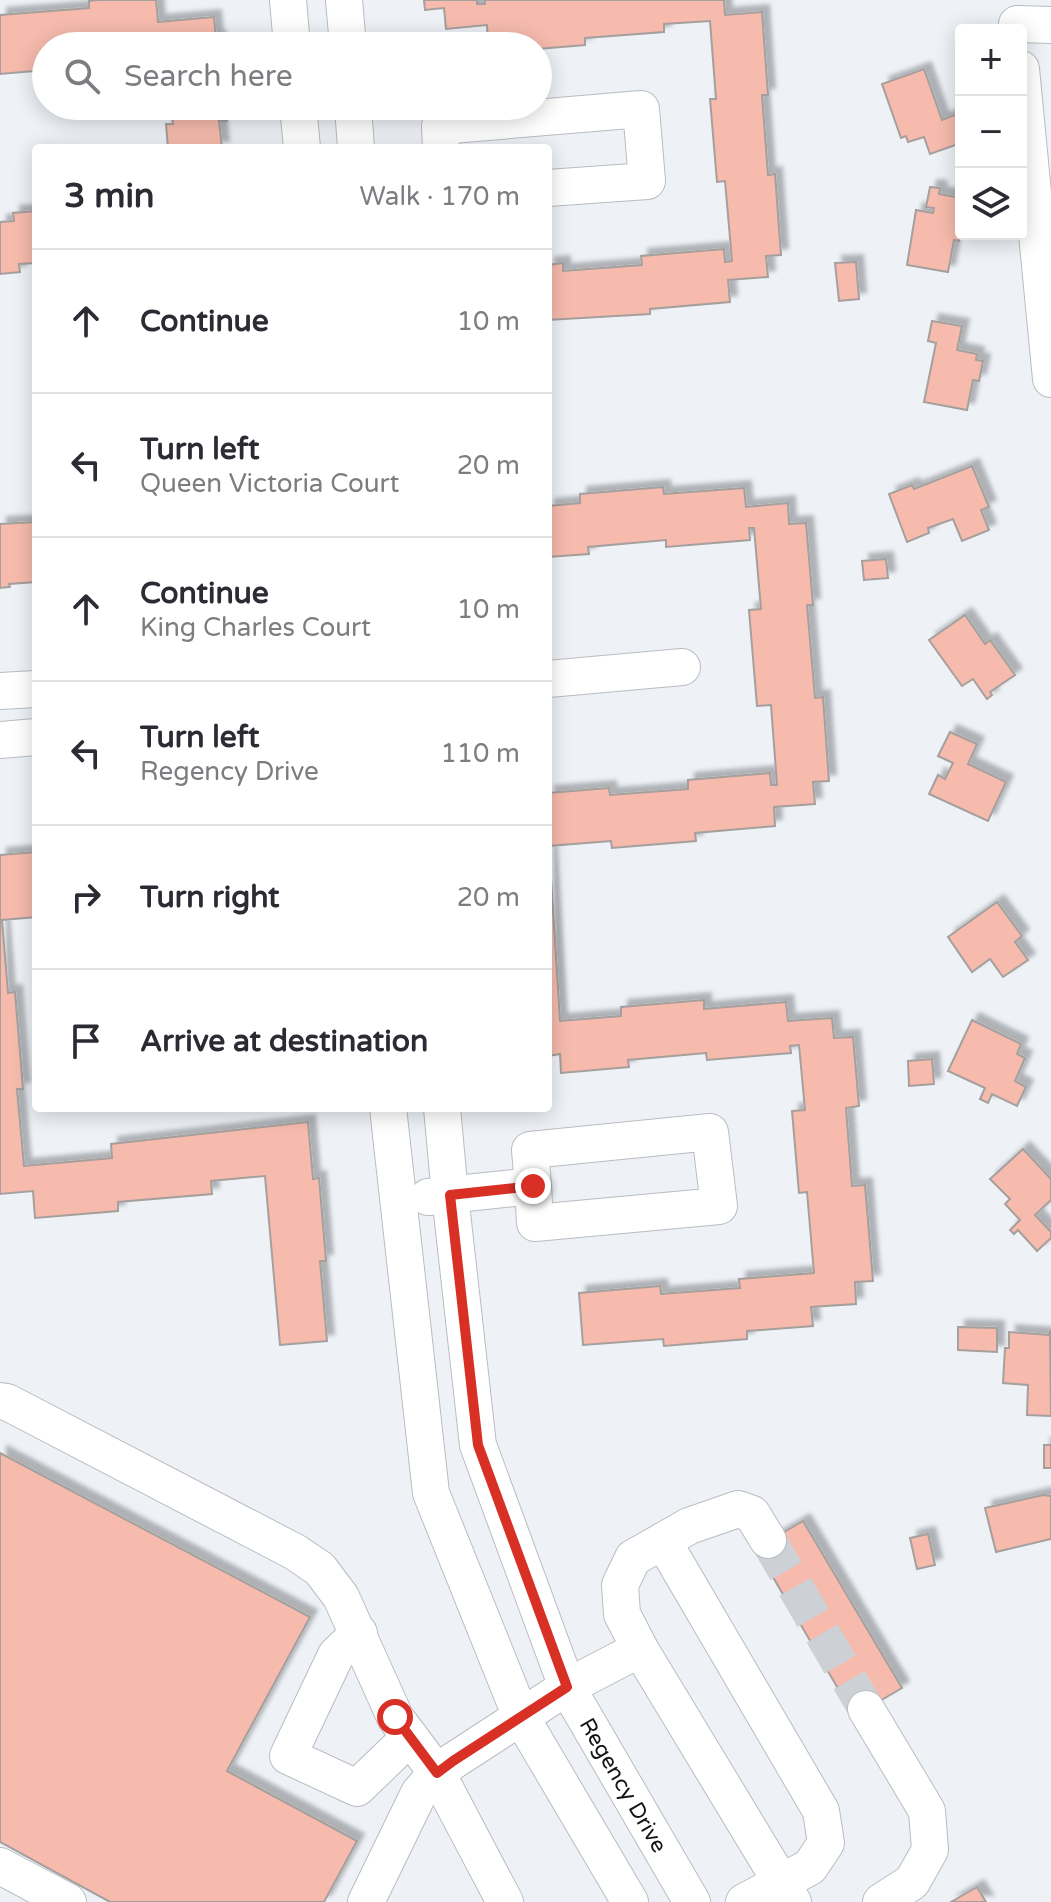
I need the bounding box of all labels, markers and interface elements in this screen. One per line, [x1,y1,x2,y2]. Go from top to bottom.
map controls [955,24,1027,240]
button: + [955,24,1027,96]
search box [32,32,552,120]
icon: search [60,54,104,98]
text: Search here [124,58,293,95]
button: − [955,96,1027,168]
button: layers [955,168,1027,240]
text: 3 min [64,176,155,217]
text: Walk · 170 m [360,181,520,212]
icon: ahead [64,299,108,343]
text: Continue [140,303,269,340]
text: 10 m [457,306,520,337]
text: Turn left [140,431,259,468]
icon: left [64,443,108,487]
text: 20 m [457,450,520,481]
text: Queen Victoria Court [140,468,399,499]
text: Continue [140,575,269,612]
icon: ahead [64,587,108,631]
text: 10 m [457,594,520,625]
text: King Charles Court [140,612,371,643]
text: Turn left [140,719,259,756]
icon: left [64,731,108,775]
text: 110 m [440,738,520,769]
text: Regency Drive [140,756,319,787]
icon: right [64,875,108,919]
text: Turn right [140,879,280,916]
text: 20 m [457,882,520,913]
icon: arrive [64,1019,108,1063]
text: Arrive at destination [140,1023,428,1060]
route end [515,1168,551,1204]
route start [377,1699,413,1735]
street label: Regency Drive [574,1713,672,1857]

